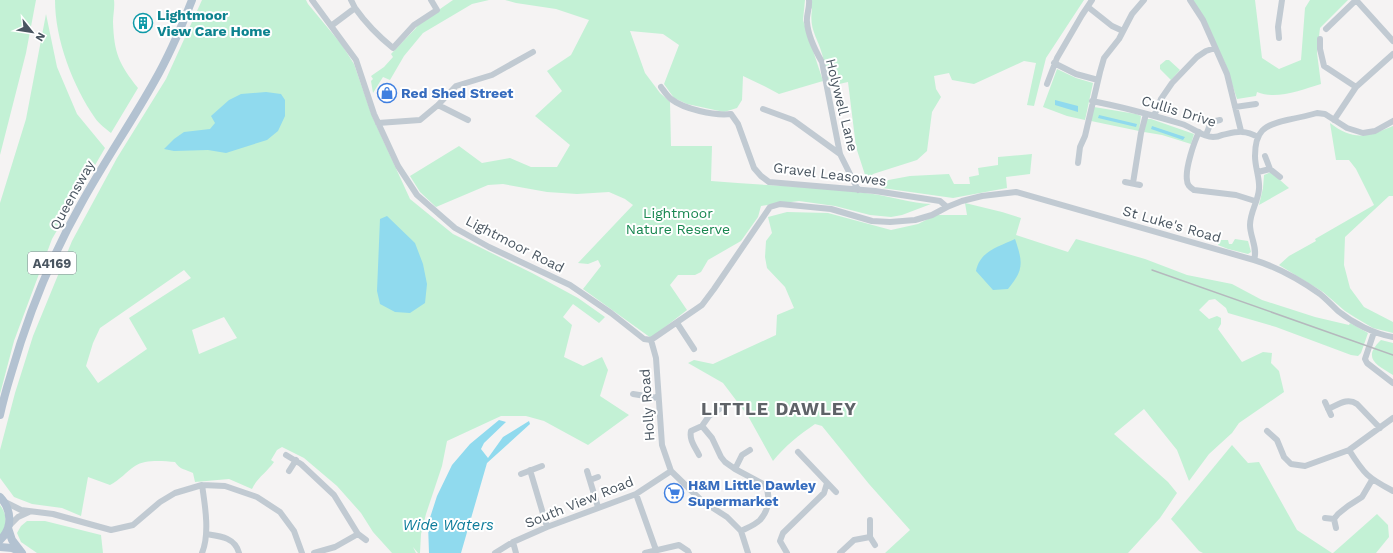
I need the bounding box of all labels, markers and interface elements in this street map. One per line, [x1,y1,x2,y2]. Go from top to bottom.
place label: Lightmoor View Care Home [157,7,271,39]
north arrow [12,12,52,52]
building icon: Lightmoor View Care Home [132,12,154,34]
text: N [33,30,48,44]
street label: Holywell Lane [823,57,861,153]
shop icon: Red Shed Street [376,82,398,104]
place label: Red Shed Street [401,85,513,101]
street label: Cullis Drive [1140,92,1218,130]
street label: Queensway [46,157,98,233]
street label: Gravel Leasowes [772,159,888,189]
street label: St Luke's Road [1121,202,1223,246]
park label: Lightmoor Nature Reserve [626,205,730,237]
street label: Lightmoor Road [463,212,567,276]
road number: A4169 [28,252,76,274]
street label: Holly Road [636,368,658,442]
district label: LITTLE DAWLEY [701,398,857,419]
street label: South View Road [522,473,636,531]
place label: H&M Little Dawley Supermarket [688,477,816,509]
supermarket icon: H&M Little Dawley Supermarket [663,482,685,504]
water label: Wide Waters [402,516,494,534]

